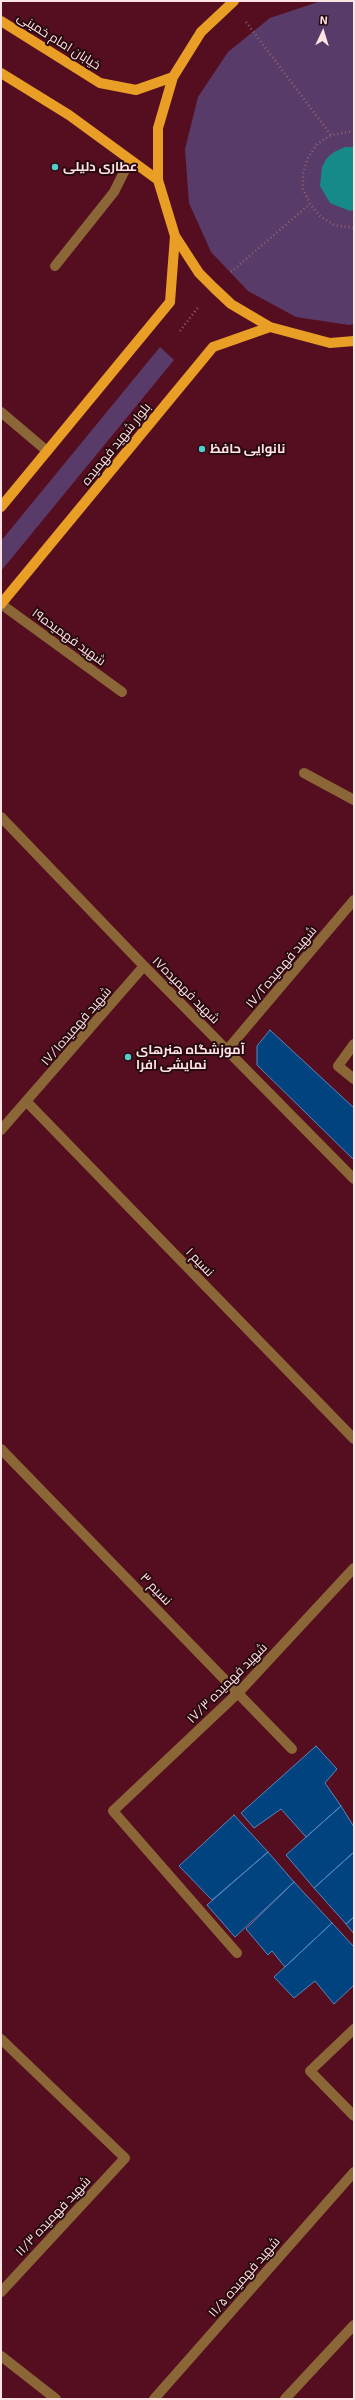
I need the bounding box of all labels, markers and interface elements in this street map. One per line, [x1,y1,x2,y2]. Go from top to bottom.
street label: خیابان امام خمینی [14,9,104,73]
north arrow [303,12,343,52]
text: N [319,13,328,26]
place label: عطاری دلیلی [63,159,137,175]
marker: عطاری دلیلی [50,162,60,172]
street label: بلوار شهید فهمیده [78,400,154,488]
place label: نانوایی حافظ [210,441,285,457]
marker: نانوایی حافظ [197,444,207,454]
street label: شهید فهمیده۱۹ [29,605,109,669]
street label: شهید فهمیده۱۷/۲ [242,923,320,1011]
street label: شهید فهمیده۱۷ [149,953,223,1027]
street label: شهید فهمیده۱۷/۱ [37,983,115,1069]
place label: آموزشگاه هنرهای نمایشی افرا [136,1042,245,1073]
marker: آموزشگاه هنرهای نمایشی افرا [123,1052,133,1062]
street label: نسیم ۱ [183,1244,217,1280]
street label: نسیم ۳ [137,1570,175,1608]
street label: شهید فهمیده ۱۷/۳ [184,1640,270,1726]
street label: شهید فهمیده ۱۱/۳ [12,2173,94,2259]
street label: شهید فهمیده ۱۱/۵ [205,2234,283,2320]

